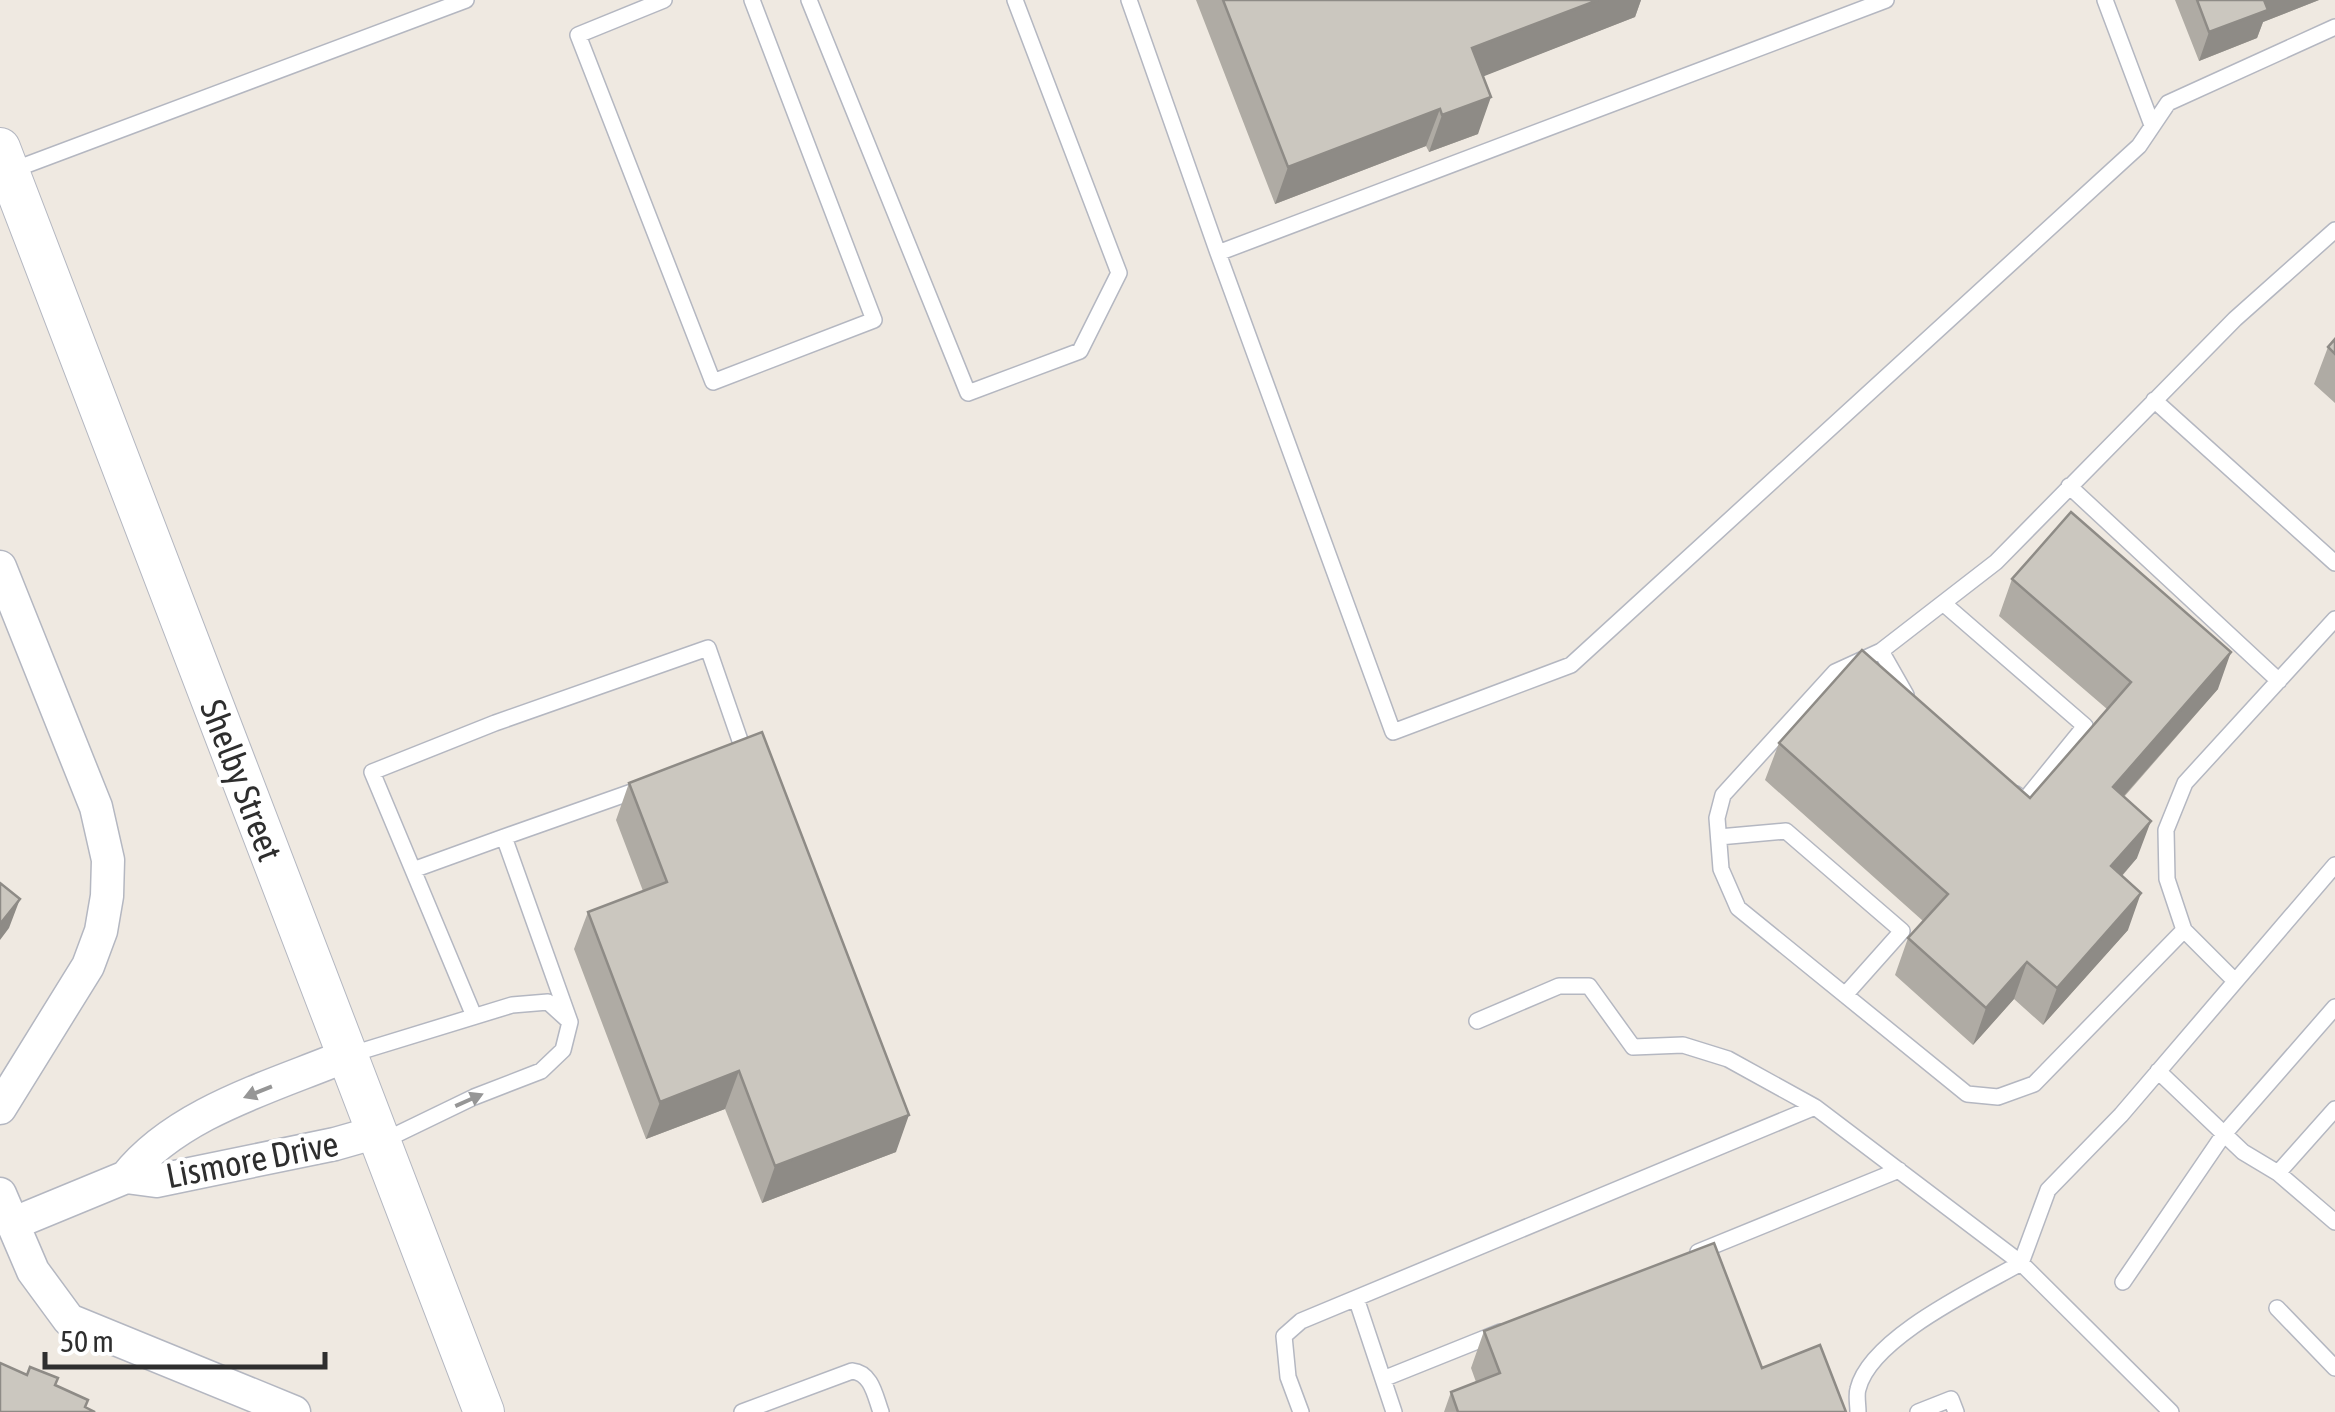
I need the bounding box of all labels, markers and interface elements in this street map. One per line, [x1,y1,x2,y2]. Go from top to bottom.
street label: Shelby Street [193,694,291,866]
one-way arrow [243,1085,273,1101]
one-way arrow [455,1091,484,1108]
street label: Lismore Drive [163,1123,341,1195]
scale bar [45,1307,325,1369]
text: 50 m [60,1324,114,1358]

